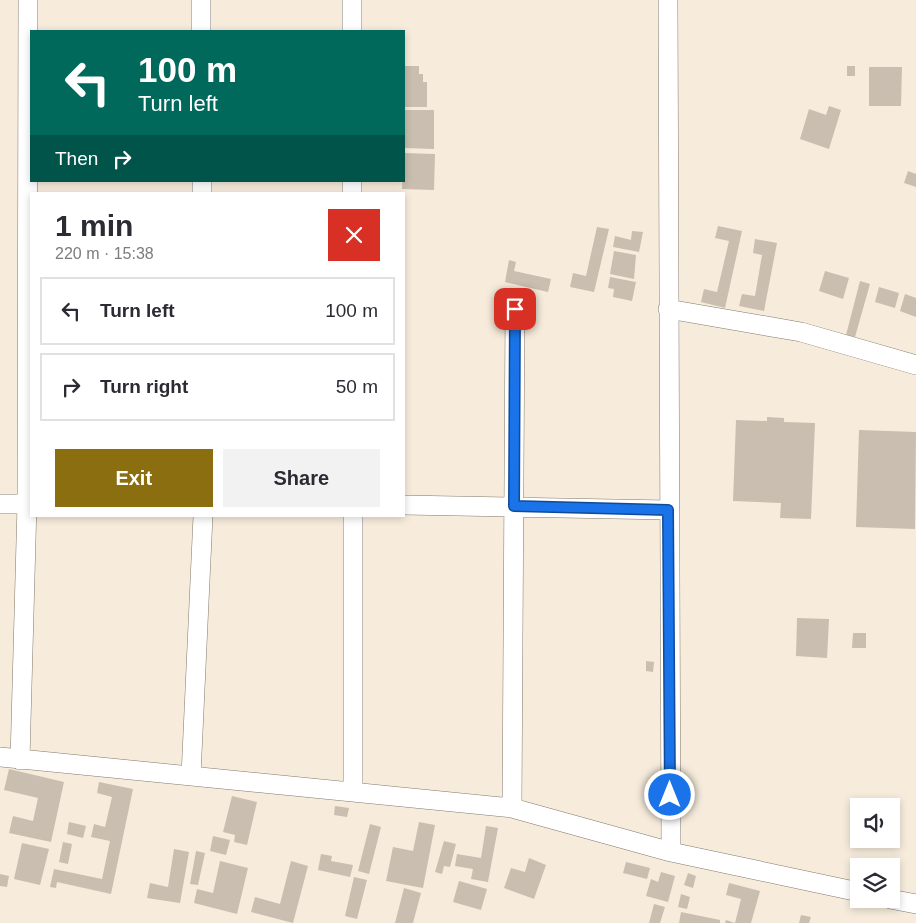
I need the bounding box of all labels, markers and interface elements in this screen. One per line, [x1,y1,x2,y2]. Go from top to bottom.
icon: left [55,50,120,115]
text: 100 m [138,50,237,89]
text: Turn left [138,91,218,116]
icon: right [108,145,136,173]
text: Then [55,148,98,169]
text: 1 min [55,209,133,242]
button: close [328,209,380,261]
text: 220 m · 15:38 [55,245,154,262]
pin [494,288,536,330]
icon: arrive [501,295,529,323]
icon: left [57,297,85,325]
text: Turn left [100,300,175,321]
text: 100 m [325,300,378,321]
icon: right [57,373,85,401]
text: Turn right [100,376,188,397]
text: 50 m [336,376,378,397]
button: Exit [55,449,213,507]
button: Share [223,449,380,507]
position arrow [643,768,695,820]
map controls [850,798,900,908]
button: sound [850,798,900,848]
button: layers [850,858,900,908]

